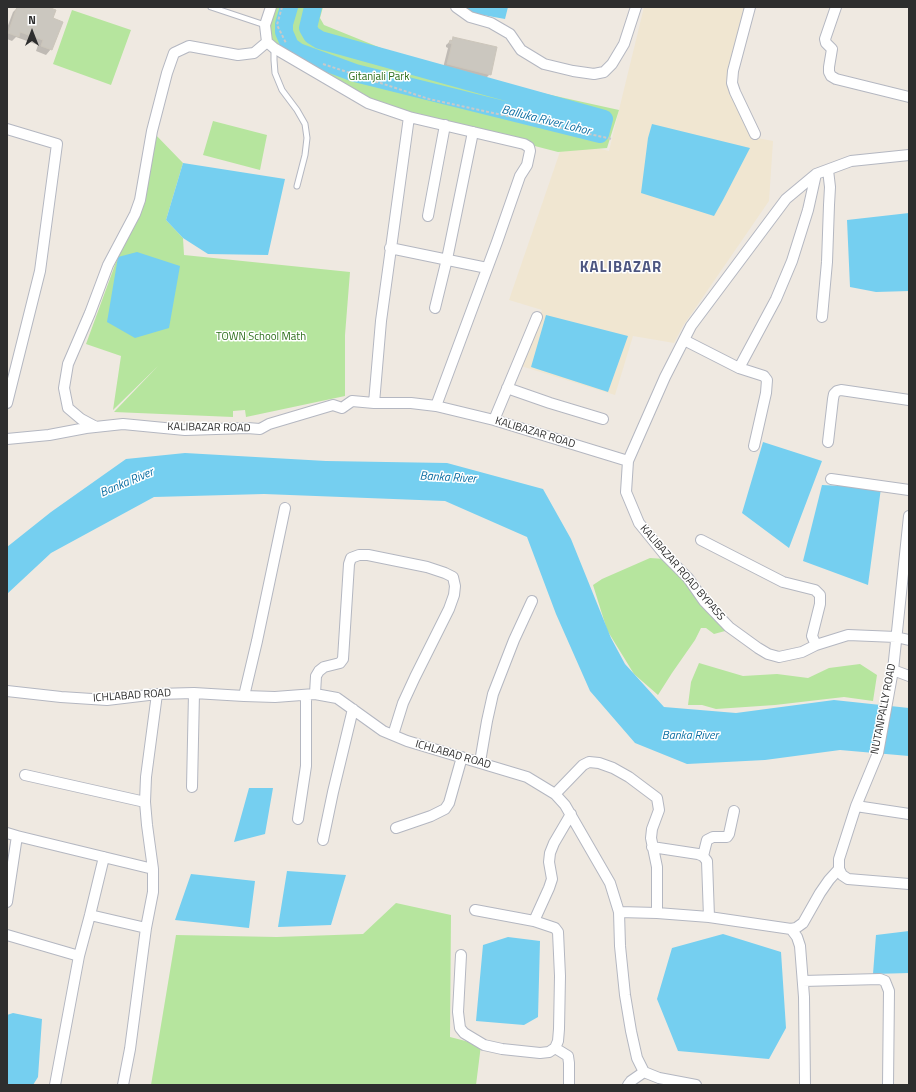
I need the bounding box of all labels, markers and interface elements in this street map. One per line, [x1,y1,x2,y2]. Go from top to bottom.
north arrow [12,12,52,52]
text: N [28,12,36,28]
park label: Gitanjali Park [349,70,409,84]
water label: Balluka River Lohor [500,103,592,139]
district label: KALIBAZAR [580,259,662,277]
park label: TOWN School Math [216,330,306,344]
street label: KALIBAZAR ROAD [493,415,577,451]
street label: KALIBAZAR ROAD [167,421,251,435]
water label: Banka River [98,465,156,501]
water label: Banka River [419,469,477,487]
street label: KALIBAZAR ROAD BYPASS [637,522,727,624]
street label: NUTANPALLY ROAD [869,663,899,755]
street label: ICHLABAD ROAD [93,687,171,705]
water label: Banka River [662,729,718,743]
street label: ICHLABAD ROAD [414,738,492,772]

